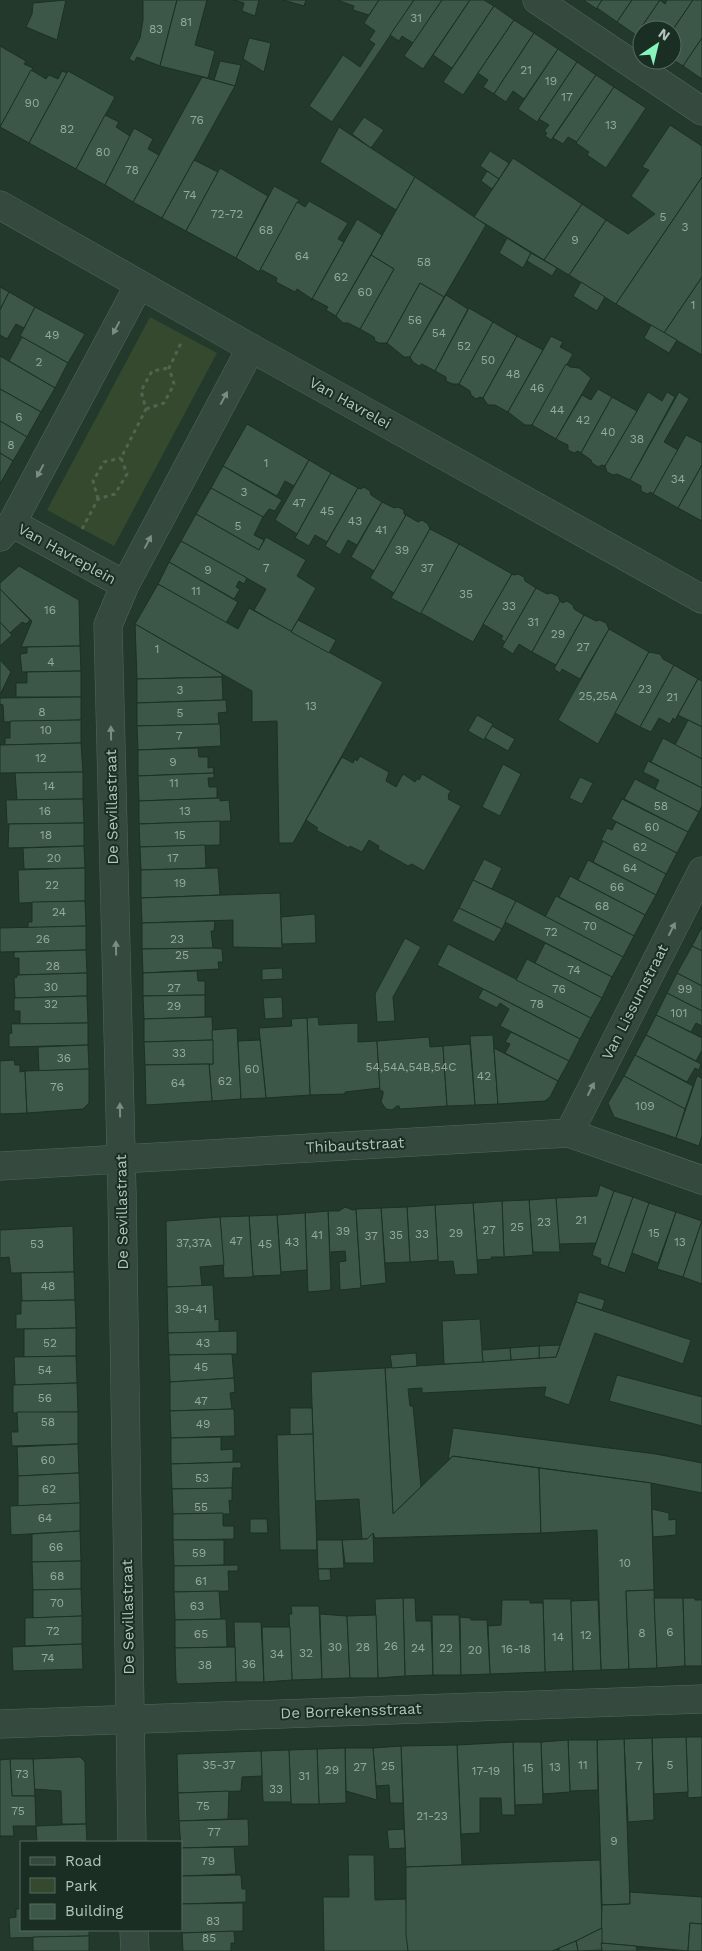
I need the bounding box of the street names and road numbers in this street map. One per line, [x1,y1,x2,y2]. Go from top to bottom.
street label: Van Havrelei [306,373,394,433]
street label: Van Havreplein [15,520,119,588]
street label: De Sevillastraat [102,749,122,865]
street label: Van Lissumstraat [598,941,672,1063]
street label: Thibautstraat [305,1133,405,1157]
street label: De Sevillastraat [112,1154,132,1270]
street label: De Sevillastraat [118,1559,138,1675]
street label: De Borrekensstraat [280,1700,423,1722]

